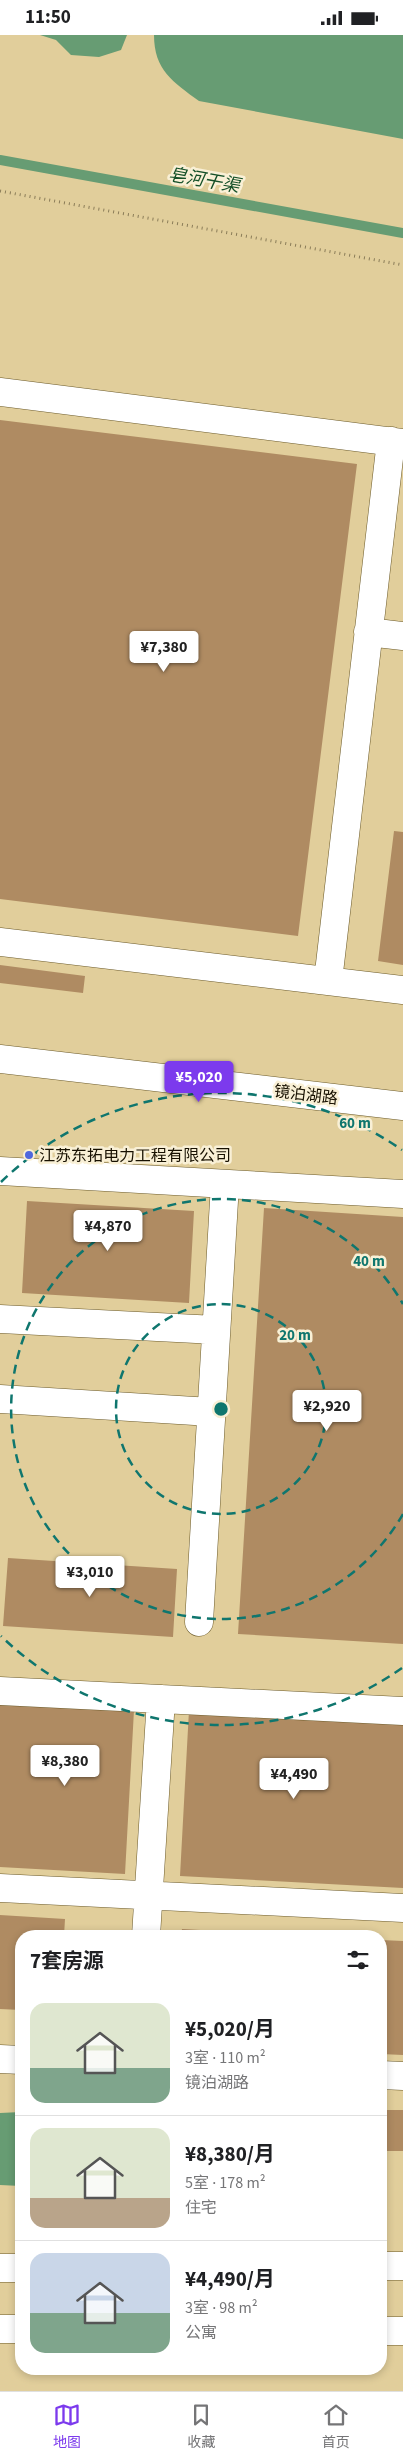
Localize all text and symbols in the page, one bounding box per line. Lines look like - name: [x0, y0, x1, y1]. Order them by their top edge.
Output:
- text: 11:50: [25, 4, 71, 31]
- water label: 皂河干渠: [166, 162, 244, 200]
- pin: ¥7,380: [123, 631, 205, 673]
- text: ¥7,380: [140, 636, 188, 658]
- pin: ¥5,020: [158, 1061, 240, 1103]
- text: ¥5,020: [175, 1066, 223, 1088]
- street label: 镜泊湖路: [273, 1080, 339, 1110]
- text: 60 m: [339, 1113, 371, 1134]
- place label: 江苏东拓电力工程有限公司: [39, 1145, 231, 1167]
- marker: 江苏东拓电力工程有限公司: [23, 1149, 35, 1161]
- pin: ¥4,870: [67, 1209, 149, 1252]
- text: ¥4,870: [84, 1215, 132, 1237]
- text: 40 m: [353, 1251, 385, 1272]
- text: 20 m: [279, 1325, 311, 1346]
- pin: ¥2,920: [286, 1389, 368, 1432]
- text: ¥2,920: [303, 1395, 351, 1417]
- centre of rings: [212, 1400, 230, 1418]
- pin: ¥3,010: [49, 1555, 131, 1598]
- text: ¥3,010: [66, 1561, 114, 1583]
- pin: ¥8,380: [24, 1745, 106, 1787]
- text: ¥8,380: [41, 1750, 89, 1772]
- pin: ¥4,490: [253, 1757, 335, 1800]
- text: ¥4,490: [270, 1763, 318, 1785]
- text: 7套房源: [30, 1946, 104, 1976]
- icon: filters: [344, 1946, 372, 1974]
- text: ¥5,020/月: [185, 2014, 275, 2044]
- icon: home: [70, 2023, 130, 2083]
- text: 3室 · 110 m²: [185, 2047, 266, 2069]
- text: 镜泊湖路: [185, 2072, 249, 2094]
- text: ¥8,380/月: [185, 2139, 275, 2169]
- icon: home: [70, 2148, 130, 2208]
- text: 5室 · 178 m²: [185, 2172, 266, 2194]
- text: 住宅: [185, 2197, 217, 2219]
- text: ¥4,490/月: [185, 2264, 275, 2294]
- icon: home: [70, 2273, 130, 2333]
- text: 3室 · 98 m²: [185, 2297, 258, 2319]
- text: 公寓: [185, 2322, 217, 2344]
- tab: 地图: [53, 2401, 81, 2453]
- tab: 收藏: [187, 2401, 215, 2453]
- tab: 首页: [322, 2401, 350, 2453]

